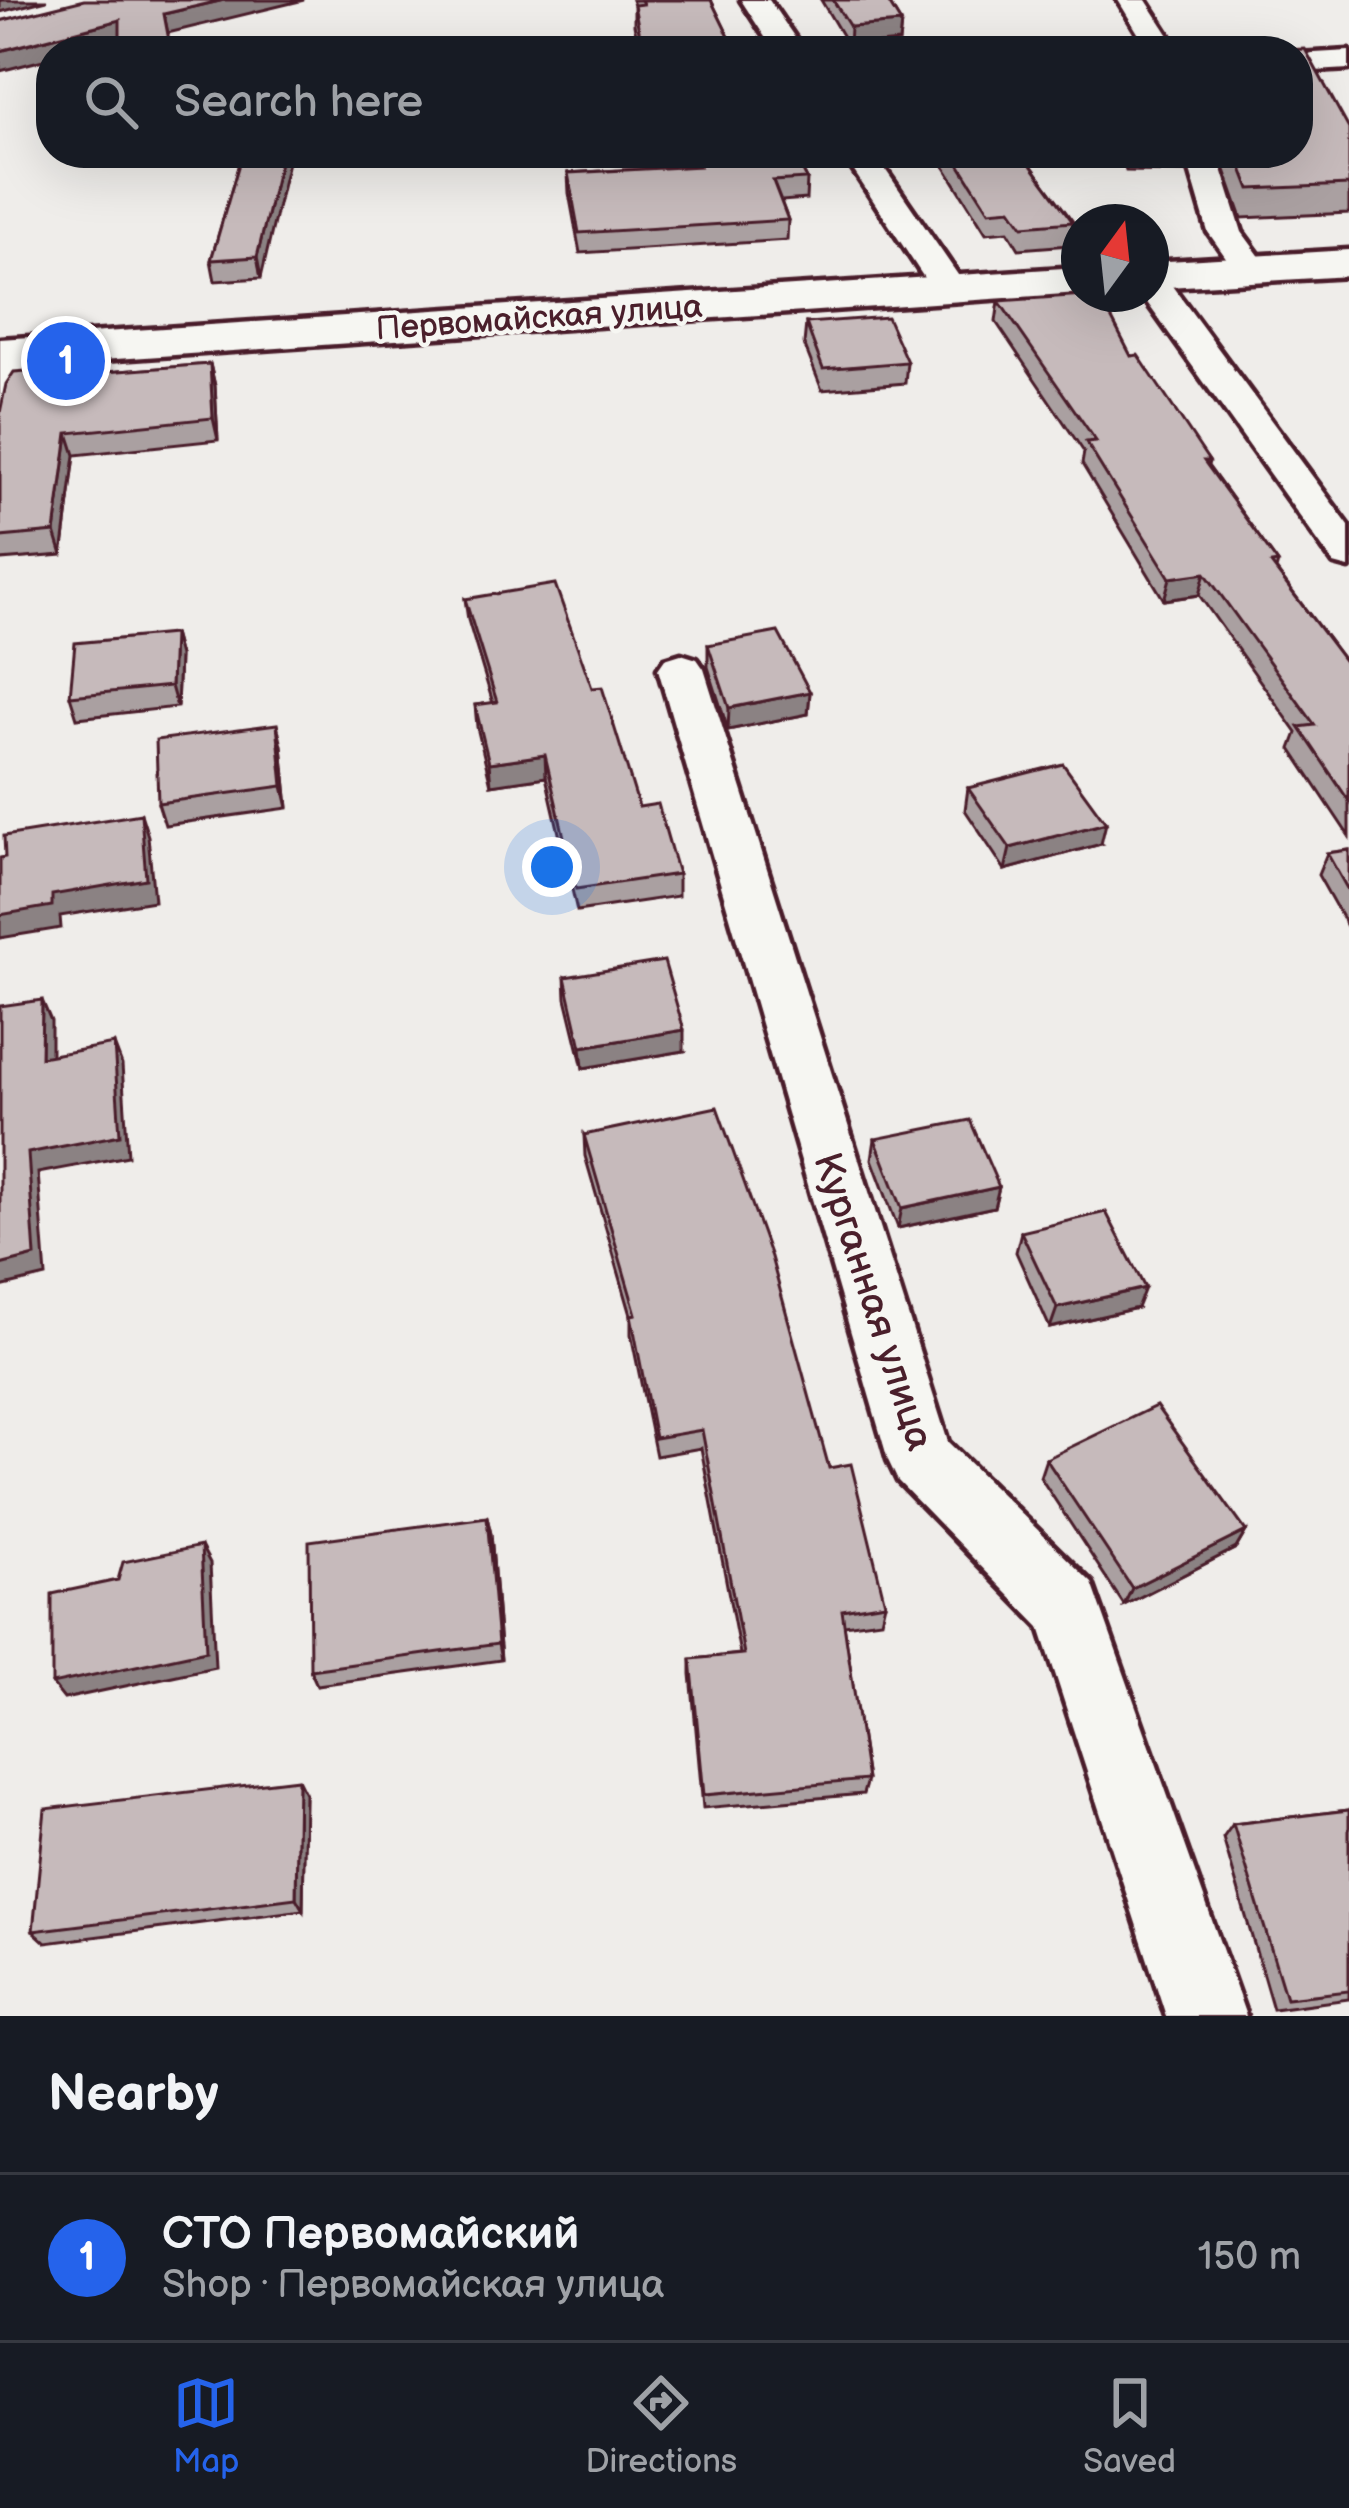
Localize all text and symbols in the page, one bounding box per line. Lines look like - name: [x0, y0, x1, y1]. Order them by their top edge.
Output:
- search box: [36, 36, 1313, 168]
- icon: search: [78, 69, 144, 135]
- text: Search here: [174, 75, 423, 130]
- north arrow: [1061, 204, 1169, 312]
- street label: Первомайская улица: [374, 287, 704, 349]
- pin: 1: [27, 316, 105, 406]
- your location: [522, 837, 582, 897]
- street label: Курганная улица: [802, 1147, 943, 1456]
- text: Nearby: [48, 2064, 219, 2125]
- text: СТО Первомайский: [162, 2207, 579, 2262]
- text: 1: [79, 2234, 95, 2281]
- text: 150 m: [1198, 2234, 1301, 2281]
- text: Shop · Первомайская улица: [162, 2262, 664, 2309]
- tab: Map: [173, 2370, 239, 2482]
- tab: Directions: [586, 2370, 737, 2482]
- tab: Saved: [1083, 2370, 1176, 2482]

